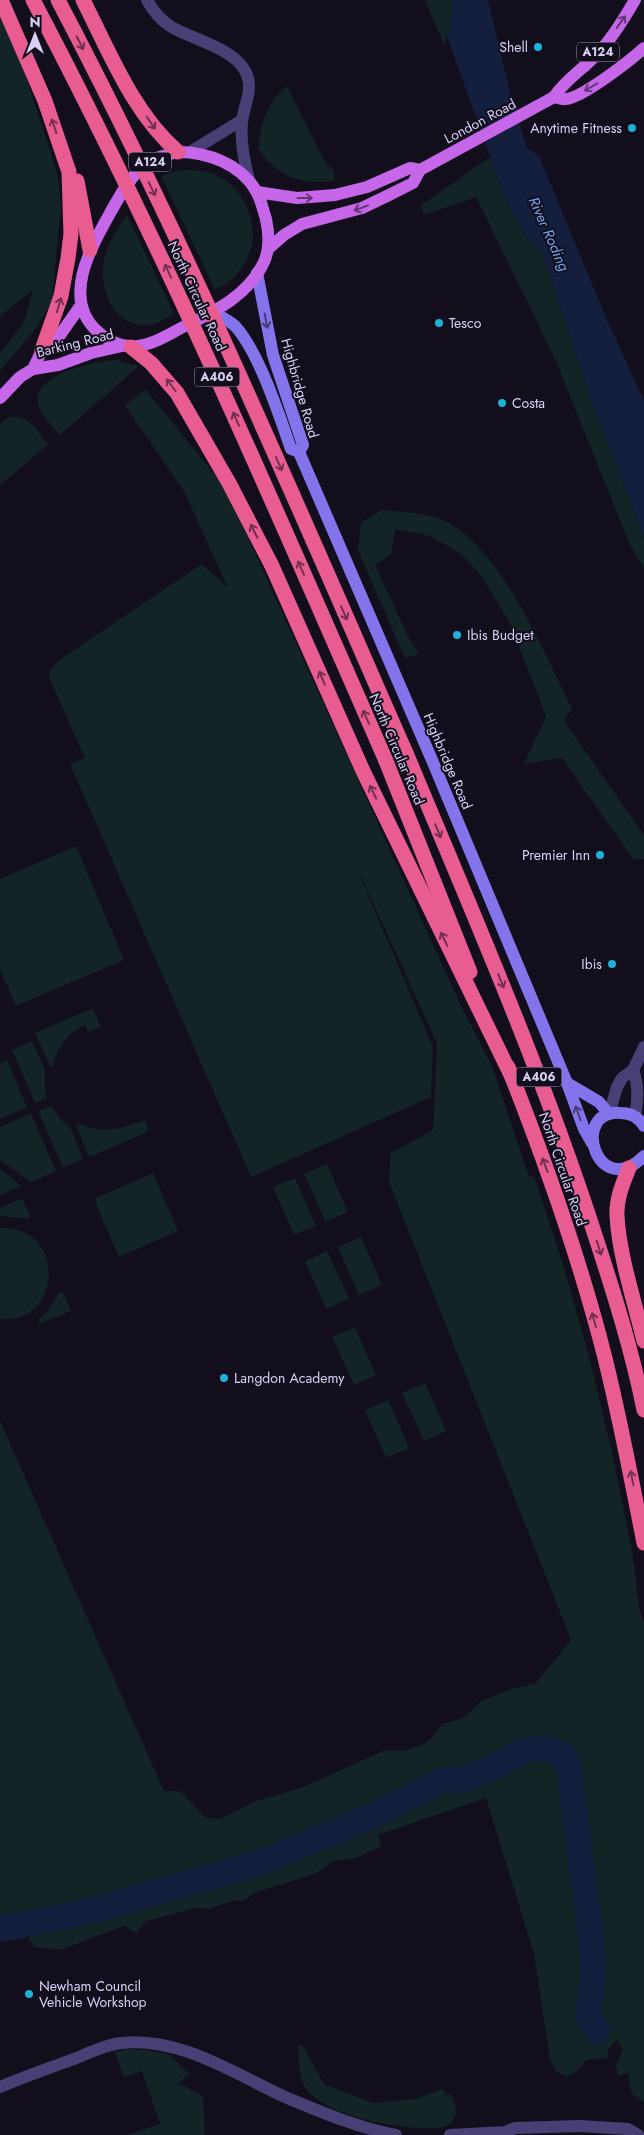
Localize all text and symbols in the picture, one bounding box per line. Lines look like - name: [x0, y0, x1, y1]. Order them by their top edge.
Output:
- north arrow: [10, 10, 60, 60]
- text: N: [29, 12, 41, 32]
- one-way arrow: [616, 16, 626, 30]
- one-way arrow: [75, 36, 85, 51]
- place label: Shell: [499, 37, 528, 57]
- marker: Shell: [532, 41, 544, 53]
- road number: A124: [577, 42, 619, 62]
- one-way arrow: [585, 82, 599, 92]
- street label: London Road: [441, 94, 519, 148]
- one-way arrow: [146, 116, 156, 130]
- place label: Anytime Fitness: [530, 118, 622, 138]
- one-way arrow: [49, 119, 58, 134]
- marker: Anytime Fitness: [626, 122, 638, 134]
- road number: A124: [129, 152, 171, 172]
- one-way arrow: [148, 181, 157, 196]
- one-way arrow: [296, 193, 313, 203]
- water label: River Roding: [523, 193, 575, 275]
- one-way arrow: [354, 204, 370, 213]
- street label: North Circular Road: [163, 238, 231, 354]
- one-way arrow: [163, 264, 172, 279]
- one-way arrow: [54, 297, 64, 313]
- one-way arrow: [262, 313, 272, 329]
- place label: Tesco: [449, 313, 482, 333]
- marker: Tesco: [433, 317, 445, 329]
- street label: Barking Road: [34, 324, 116, 362]
- street label: Highbridge Road: [276, 336, 324, 440]
- road number: A406: [194, 368, 240, 387]
- one-way arrow: [165, 379, 176, 392]
- place label: Costa: [512, 393, 545, 413]
- marker: Costa: [496, 397, 508, 409]
- one-way arrow: [230, 412, 240, 427]
- one-way arrow: [275, 456, 285, 471]
- one-way arrow: [249, 524, 258, 539]
- one-way arrow: [296, 561, 306, 576]
- one-way arrow: [340, 605, 350, 620]
- place label: Ibis Budget: [467, 625, 534, 645]
- marker: Ibis Budget: [451, 629, 463, 641]
- one-way arrow: [317, 671, 327, 686]
- street label: North Circular Road: [365, 690, 429, 808]
- one-way arrow: [361, 710, 371, 725]
- street label: Highbridge Road: [419, 710, 477, 812]
- one-way arrow: [368, 785, 378, 800]
- one-way arrow: [434, 823, 443, 838]
- place label: Premier Inn: [522, 845, 590, 865]
- marker: Premier Inn: [594, 849, 606, 861]
- one-way arrow: [439, 931, 449, 946]
- place label: Ibis: [581, 954, 602, 974]
- marker: Ibis: [606, 958, 618, 970]
- one-way arrow: [496, 973, 506, 988]
- road number: A406: [516, 1068, 562, 1086]
- one-way arrow: [573, 1106, 582, 1122]
- street label: North Circular Road: [534, 1109, 592, 1229]
- one-way arrow: [540, 1158, 549, 1174]
- one-way arrow: [595, 1240, 604, 1255]
- one-way arrow: [589, 1313, 598, 1329]
- place label: Langdon Academy: [234, 1368, 345, 1388]
- marker: Langdon Academy: [218, 1372, 230, 1384]
- one-way arrow: [626, 1471, 636, 1487]
- place label: Newham Council Vehicle Workshop: [39, 1976, 147, 2012]
- marker: Newham Council Vehicle Workshop: [23, 1988, 35, 2000]

